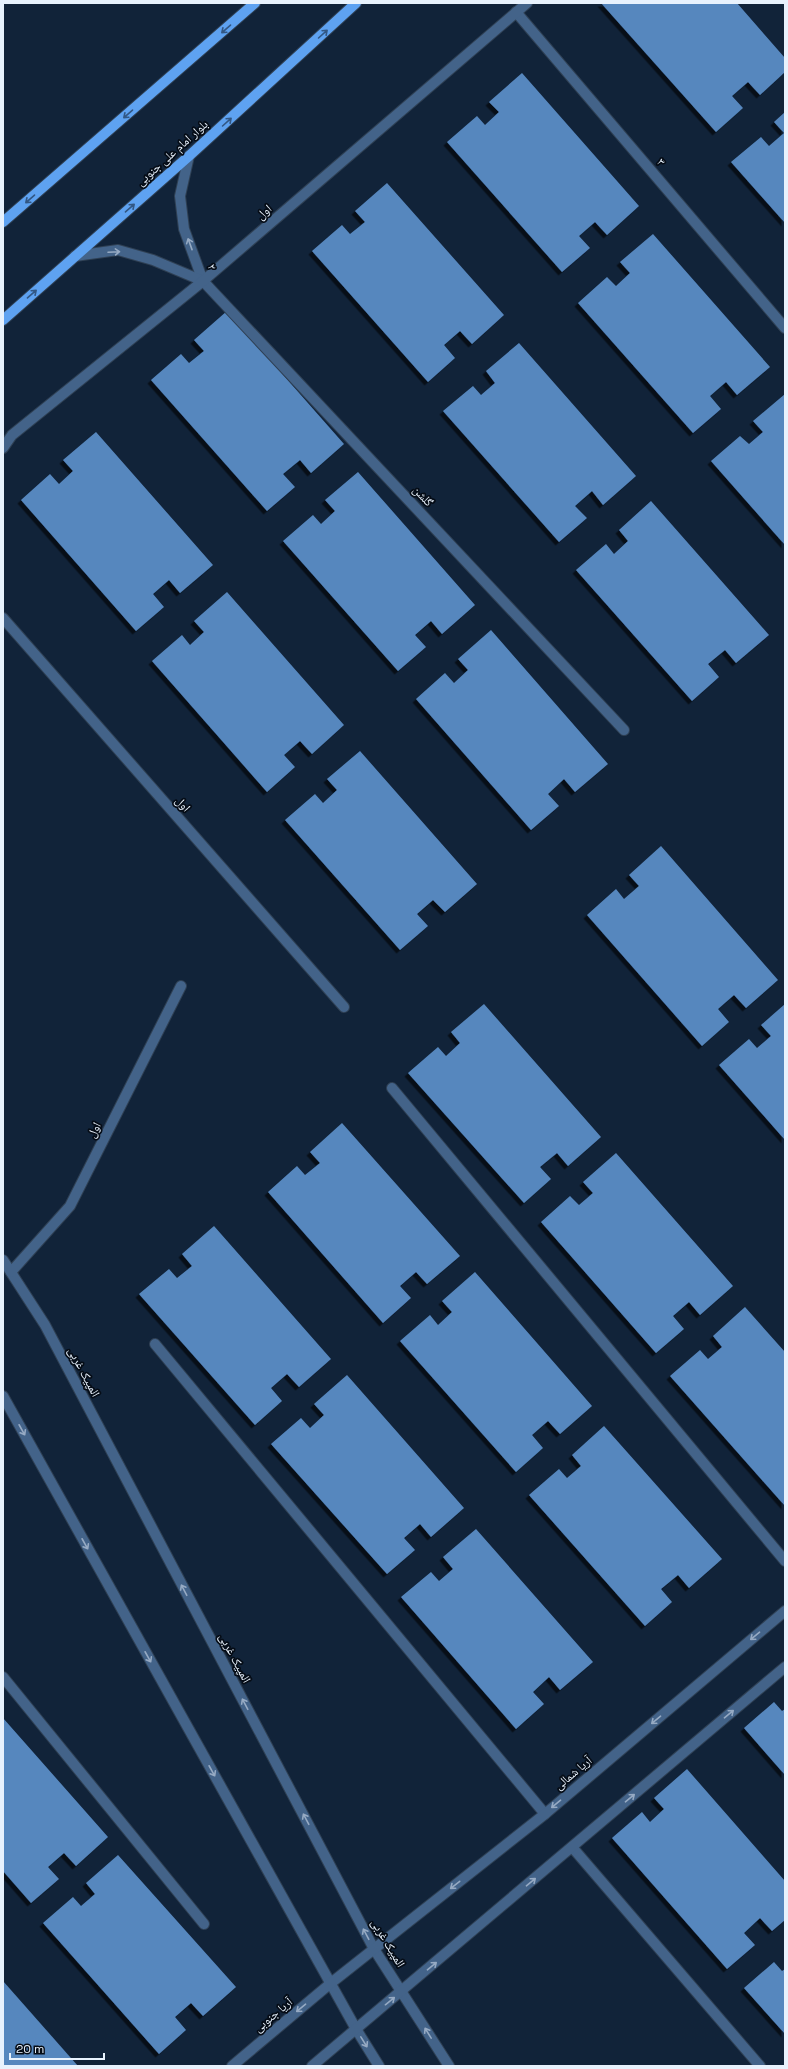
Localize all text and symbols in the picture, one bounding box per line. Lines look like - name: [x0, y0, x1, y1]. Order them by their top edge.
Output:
- one-way arrow: [221, 24, 231, 33]
- one-way arrow: [317, 30, 327, 39]
- one-way arrow: [123, 109, 133, 118]
- street label: بلوار امام علی جنوبی: [133, 116, 211, 190]
- one-way arrow: [221, 117, 232, 126]
- street label: ۳: [653, 155, 669, 169]
- one-way arrow: [25, 194, 35, 203]
- street label: اول: [253, 201, 275, 223]
- one-way arrow: [124, 204, 135, 213]
- one-way arrow: [185, 239, 193, 251]
- one-way arrow: [107, 248, 120, 255]
- street label: ۲: [204, 262, 220, 272]
- one-way arrow: [27, 290, 37, 299]
- street label: گلشن: [409, 482, 437, 510]
- street label: اول: [172, 793, 194, 815]
- street label: اول: [83, 1119, 105, 1141]
- street label: المپیک غربی: [64, 1344, 104, 1400]
- one-way arrow: [18, 1424, 26, 1436]
- one-way arrow: [81, 1538, 89, 1550]
- one-way arrow: [180, 1584, 187, 1596]
- street label: المپیک غربی: [215, 1630, 255, 1686]
- one-way arrow: [750, 1632, 761, 1641]
- one-way arrow: [145, 1651, 153, 1663]
- one-way arrow: [241, 1699, 248, 1711]
- one-way arrow: [724, 1710, 735, 1719]
- one-way arrow: [651, 1716, 661, 1725]
- street label: آریا شمالی: [551, 1752, 596, 1793]
- one-way arrow: [209, 1765, 216, 1777]
- one-way arrow: [625, 1793, 635, 1802]
- one-way arrow: [551, 1799, 562, 1808]
- one-way arrow: [301, 1814, 309, 1826]
- one-way arrow: [525, 1877, 536, 1886]
- one-way arrow: [449, 1881, 460, 1889]
- street label: المپیک غربی: [367, 1916, 409, 1970]
- one-way arrow: [362, 1929, 370, 1941]
- one-way arrow: [426, 1961, 437, 1970]
- street label: آریا جنوبی: [250, 1993, 296, 2036]
- one-way arrow: [384, 1997, 395, 2005]
- one-way arrow: [296, 2004, 306, 2013]
- one-way arrow: [424, 2027, 432, 2039]
- scale bar: [10, 2035, 104, 2061]
- one-way arrow: [360, 2036, 368, 2047]
- text: 20 m: [16, 2041, 44, 2057]

